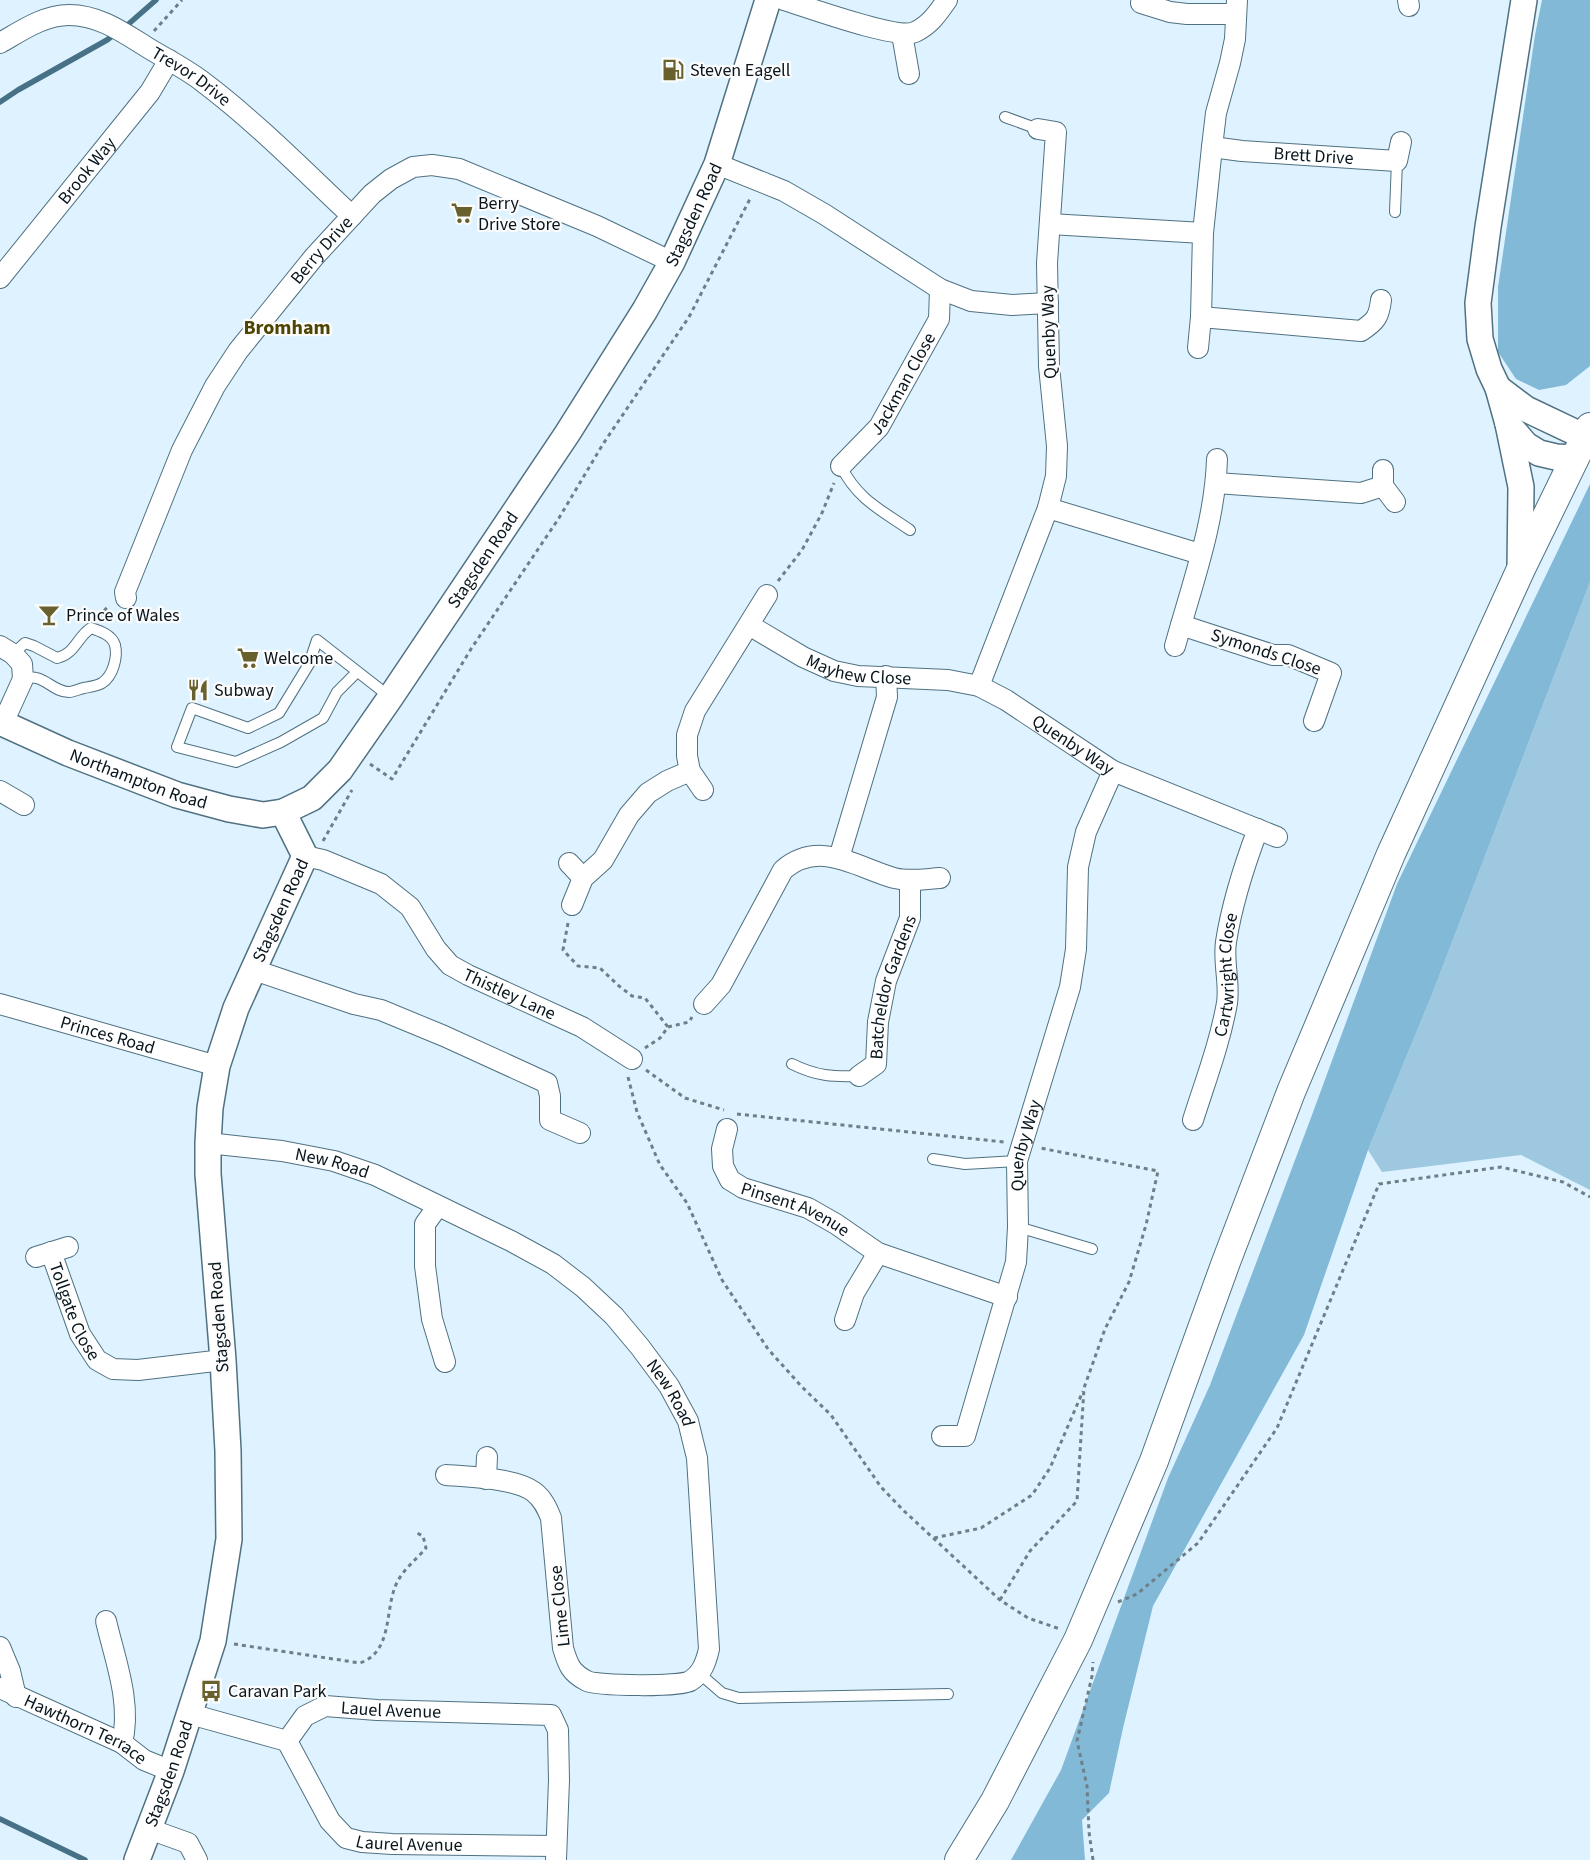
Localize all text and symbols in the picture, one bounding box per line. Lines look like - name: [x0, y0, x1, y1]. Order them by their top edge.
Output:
- street label: Trevor Drive: [147, 40, 236, 112]
- fuel station icon: Steven Eagell: [660, 57, 686, 83]
- place label: Steven Eagell: [690, 58, 790, 83]
- street label: Brook Way: [52, 131, 122, 210]
- street label: Brett Drive: [1273, 141, 1354, 171]
- street label: Stagsden Road: [659, 159, 728, 271]
- place label: Berry Drive Store: [478, 191, 560, 237]
- supermarket icon: Berry Drive Store: [449, 200, 475, 226]
- street label: Berry Drive: [284, 210, 358, 289]
- street label: Quenby Way: [1035, 284, 1063, 379]
- district label: Bromham: [243, 314, 331, 342]
- street label: Jackman Close: [865, 328, 942, 441]
- street label: Stagsden Road: [441, 506, 524, 613]
- bar icon: Prince of Wales: [36, 602, 62, 628]
- place label: Prince of Wales: [66, 603, 180, 628]
- street label: Symonds Close: [1208, 622, 1324, 682]
- supermarket icon: Welcome: [235, 645, 261, 671]
- place label: Welcome: [264, 646, 333, 671]
- street label: Mayhew Close: [802, 648, 912, 691]
- restaurant icon: Subway: [185, 677, 211, 703]
- place label: Subway: [214, 678, 274, 703]
- street label: Quenby Way: [1027, 708, 1120, 781]
- street label: Northampton Road: [66, 742, 210, 815]
- street label: Stagsden Road: [246, 854, 315, 966]
- street label: Cartwright Close: [1207, 910, 1244, 1040]
- street label: Batcheldor Gardens: [864, 911, 923, 1060]
- street label: Thistley Lane: [459, 962, 560, 1026]
- street label: Princes Road: [57, 1009, 158, 1060]
- street label: Quenby Way: [1004, 1096, 1048, 1191]
- street label: New Road: [293, 1141, 373, 1185]
- street label: Pinsent Avenue: [738, 1176, 855, 1242]
- street label: Tollgate Close: [43, 1259, 107, 1365]
- street label: Stagsden Road: [203, 1260, 235, 1374]
- street label: New Road: [640, 1354, 701, 1429]
- street label: Lime Close: [543, 1564, 577, 1648]
- bus stop icon: Caravan Park: [198, 1678, 224, 1704]
- place label: Caravan Park: [228, 1679, 327, 1704]
- street label: Hawthorn Terrace: [20, 1688, 152, 1770]
- street label: Lauel Avenue: [340, 1695, 442, 1724]
- street label: Stagsden Road: [138, 1717, 199, 1831]
- street label: Laurel Avenue: [353, 1828, 463, 1857]

